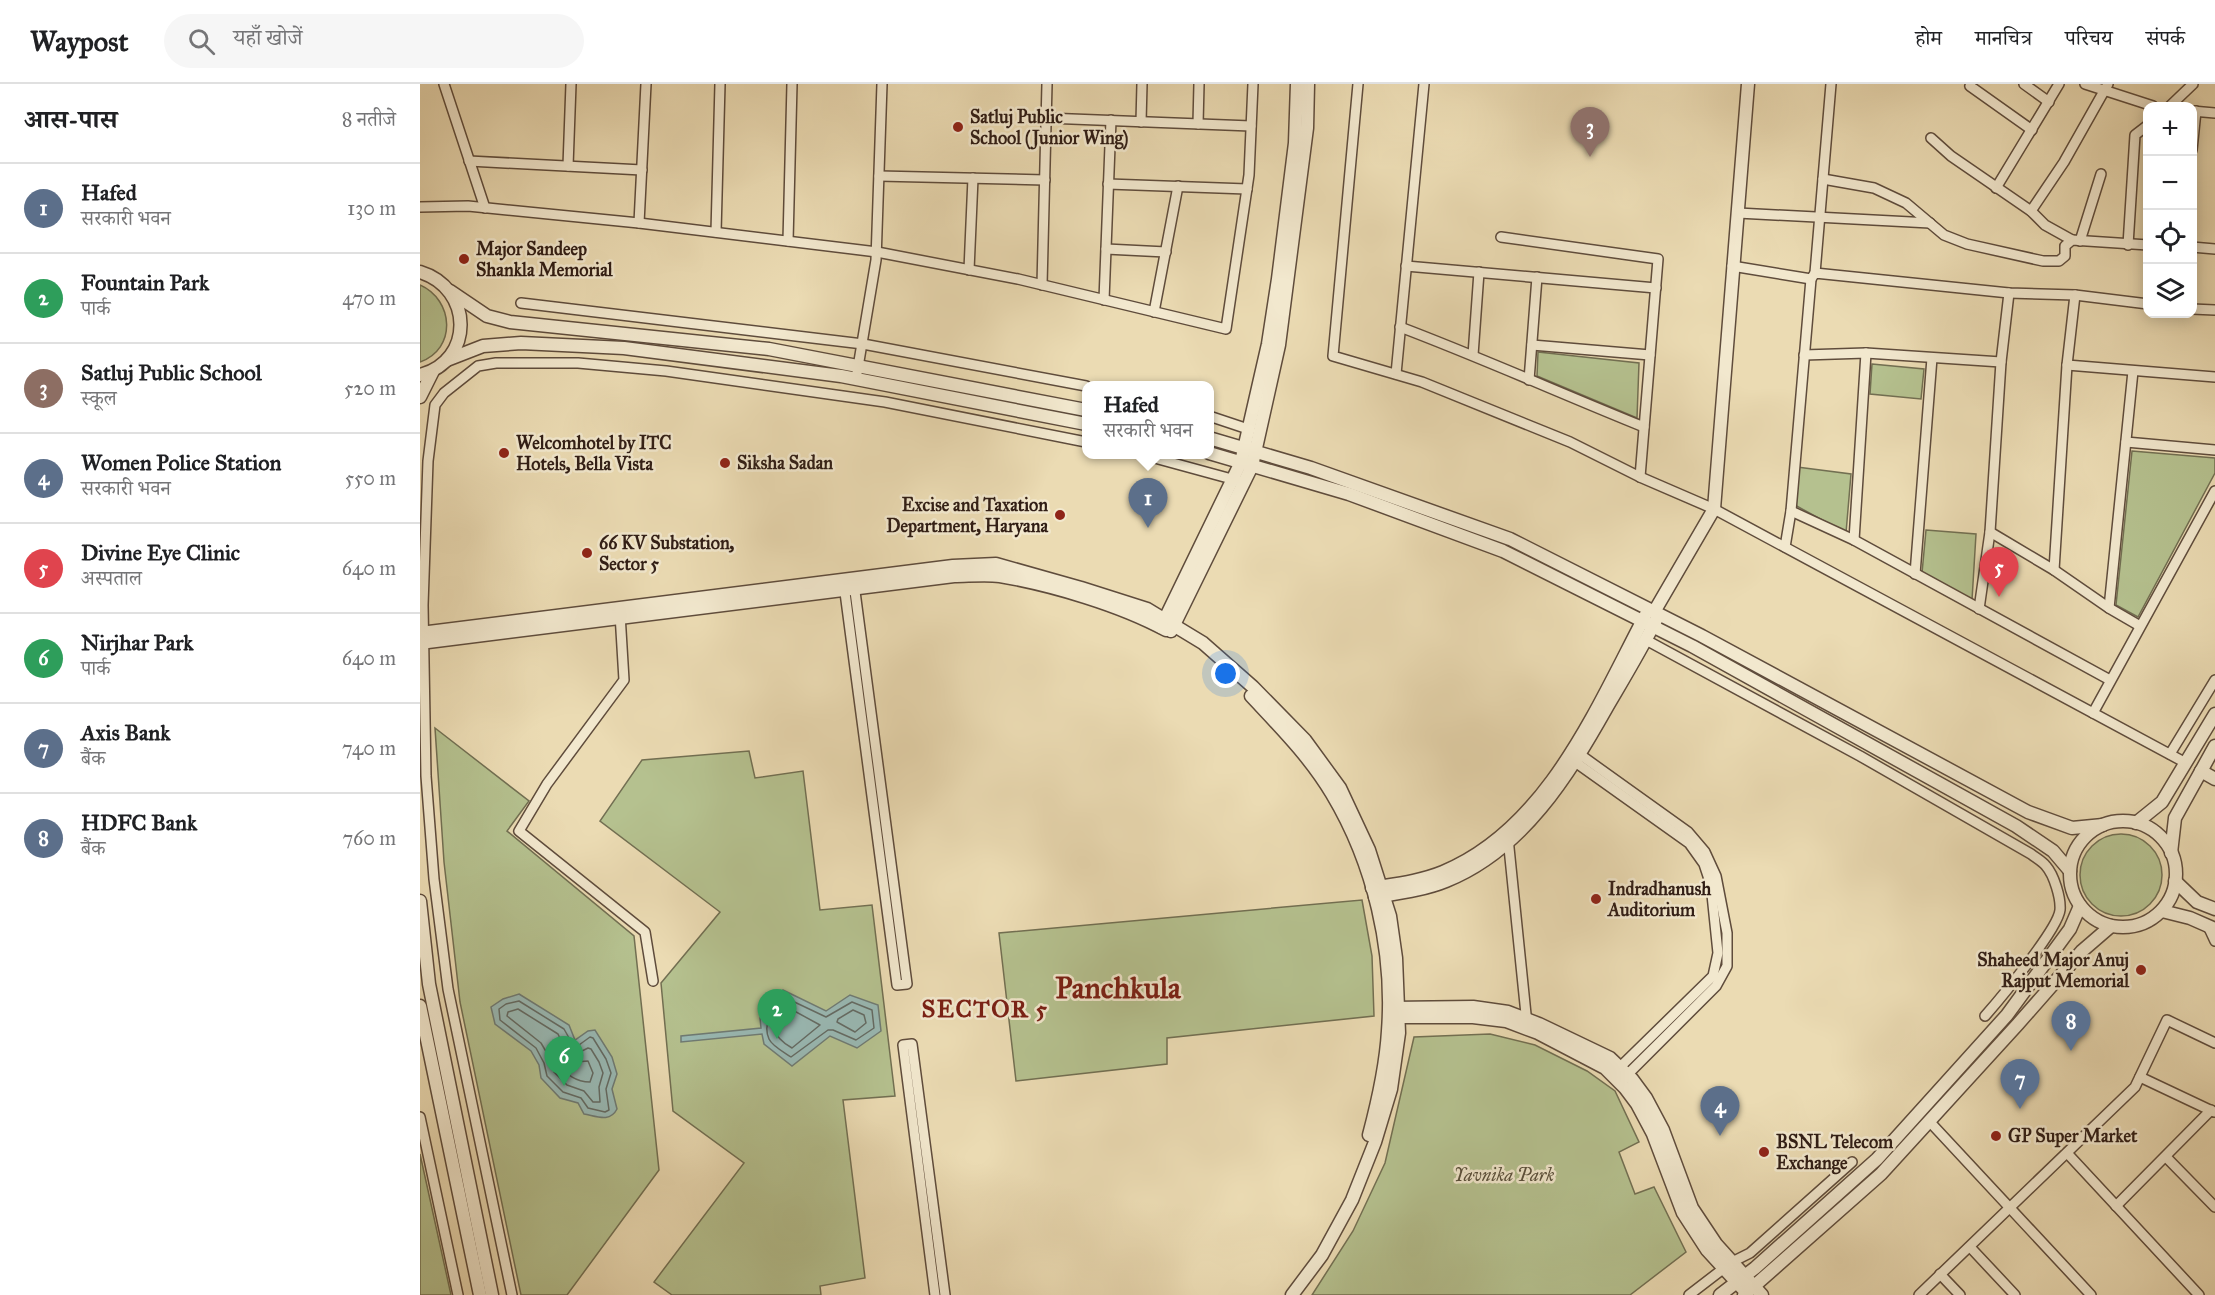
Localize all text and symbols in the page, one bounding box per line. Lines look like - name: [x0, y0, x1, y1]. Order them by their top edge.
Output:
- search box: [164, 14, 584, 68]
- text: Waypost: [30, 24, 128, 59]
- text: यहाँ खोजें: [233, 24, 302, 51]
- icon: search: [185, 25, 218, 58]
- text: होम: [1915, 25, 1942, 51]
- text: मानचित्र: [1975, 25, 2032, 51]
- text: परिचय: [2065, 25, 2113, 51]
- text: संपर्क: [2146, 25, 2185, 51]
- map controls: [2143, 102, 2197, 318]
- button: +: [2143, 102, 2197, 156]
- text: आस-पास: [24, 103, 117, 135]
- place label: Satluj Public School (Junior Wing): [970, 106, 1128, 150]
- text: 8 नतीजे: [342, 107, 396, 131]
- pin: 3: [1570, 107, 1610, 157]
- marker: Satluj Public School (Junior Wing): [951, 120, 965, 134]
- button: −: [2143, 156, 2197, 210]
- text: Hafed: [81, 179, 137, 206]
- text: 1: [40, 196, 47, 220]
- text: 130 m: [347, 196, 396, 220]
- text: सरकारी भवन: [81, 206, 171, 230]
- button: locate: [2143, 210, 2197, 264]
- place label: Major Sandeep Shankla Memorial: [476, 238, 614, 281]
- marker: Major Sandeep Shankla Memorial: [457, 252, 471, 266]
- button: layers: [2143, 264, 2197, 318]
- text: Fountain Park: [81, 269, 209, 296]
- text: 2: [39, 286, 48, 310]
- text: 470 m: [342, 286, 396, 310]
- text: पार्क: [81, 296, 110, 320]
- text: Satluj Public School: [81, 359, 262, 386]
- text: 3: [40, 376, 48, 400]
- text: 520 m: [344, 376, 396, 400]
- popup: [1082, 381, 1214, 459]
- text: स्कूल: [81, 386, 117, 410]
- text: Hafed: [1103, 391, 1159, 418]
- text: सरकारी भवन: [1103, 418, 1193, 442]
- place label: Welcomhotel by ITC Hotels, Bella Vista: [516, 432, 671, 475]
- marker: Welcomhotel by ITC Hotels, Bella Vista: [497, 446, 511, 460]
- text: Women Police Station: [81, 449, 281, 476]
- place label: Siksha Sadan: [737, 452, 833, 474]
- marker: Siksha Sadan: [718, 456, 732, 470]
- text: 4: [38, 466, 49, 490]
- text: 550 m: [345, 466, 396, 490]
- text: सरकारी भवन: [81, 476, 171, 500]
- pin: 1: [1128, 478, 1168, 528]
- place label: Excise and Taxation Department, Haryana: [886, 494, 1048, 538]
- marker: Excise and Taxation Department, Haryana: [1053, 508, 1067, 522]
- place label: 66 KV Substation, Sector 5: [599, 532, 735, 575]
- text: Divine Eye Clinic: [81, 539, 240, 566]
- marker: 66 KV Substation, Sector 5: [580, 546, 594, 560]
- pin: 5: [1980, 548, 2018, 597]
- text: 5: [39, 556, 48, 580]
- text: 640 m: [342, 556, 396, 580]
- text: अस्पताल: [81, 566, 142, 590]
- text: Nirjhar Park: [81, 629, 194, 656]
- text: 6: [38, 646, 49, 670]
- text: 640 m: [342, 646, 396, 670]
- text: पार्क: [81, 656, 110, 680]
- your location: [1211, 659, 1240, 688]
- text: Axis Bank: [81, 719, 170, 746]
- text: 7: [38, 736, 49, 760]
- text: 740 m: [342, 736, 396, 760]
- text: बैंक: [81, 746, 105, 770]
- text: HDFC Bank: [81, 809, 197, 836]
- text: 8: [38, 826, 49, 850]
- text: 760 m: [342, 826, 396, 850]
- text: बैंक: [81, 836, 105, 860]
- place label: Indradhanush Auditorium: [1607, 878, 1712, 921]
- marker: Indradhanush Auditorium: [1589, 892, 1603, 906]
- place label: Shaheed Major Anuj Rajput Memorial: [1977, 949, 2130, 993]
- marker: Shaheed Major Anuj Rajput Memorial: [2134, 963, 2148, 977]
- district label: Panchkula: [1055, 970, 1182, 1006]
- pin: 2: [758, 990, 796, 1039]
- district label: SECTOR 5: [921, 994, 1049, 1024]
- pin: 8: [2052, 1002, 2090, 1051]
- pin: 6: [544, 1036, 584, 1086]
- pin: 7: [2000, 1060, 2040, 1109]
- pin: 4: [1700, 1086, 1740, 1136]
- place label: GP Super Market: [2008, 1125, 2138, 1148]
- marker: GP Super Market: [1989, 1129, 2003, 1143]
- place label: BSNL Telecom Exchange: [1776, 1131, 1894, 1175]
- marker: BSNL Telecom Exchange: [1757, 1145, 1771, 1159]
- park label: Yavnika Park: [1454, 1164, 1554, 1186]

